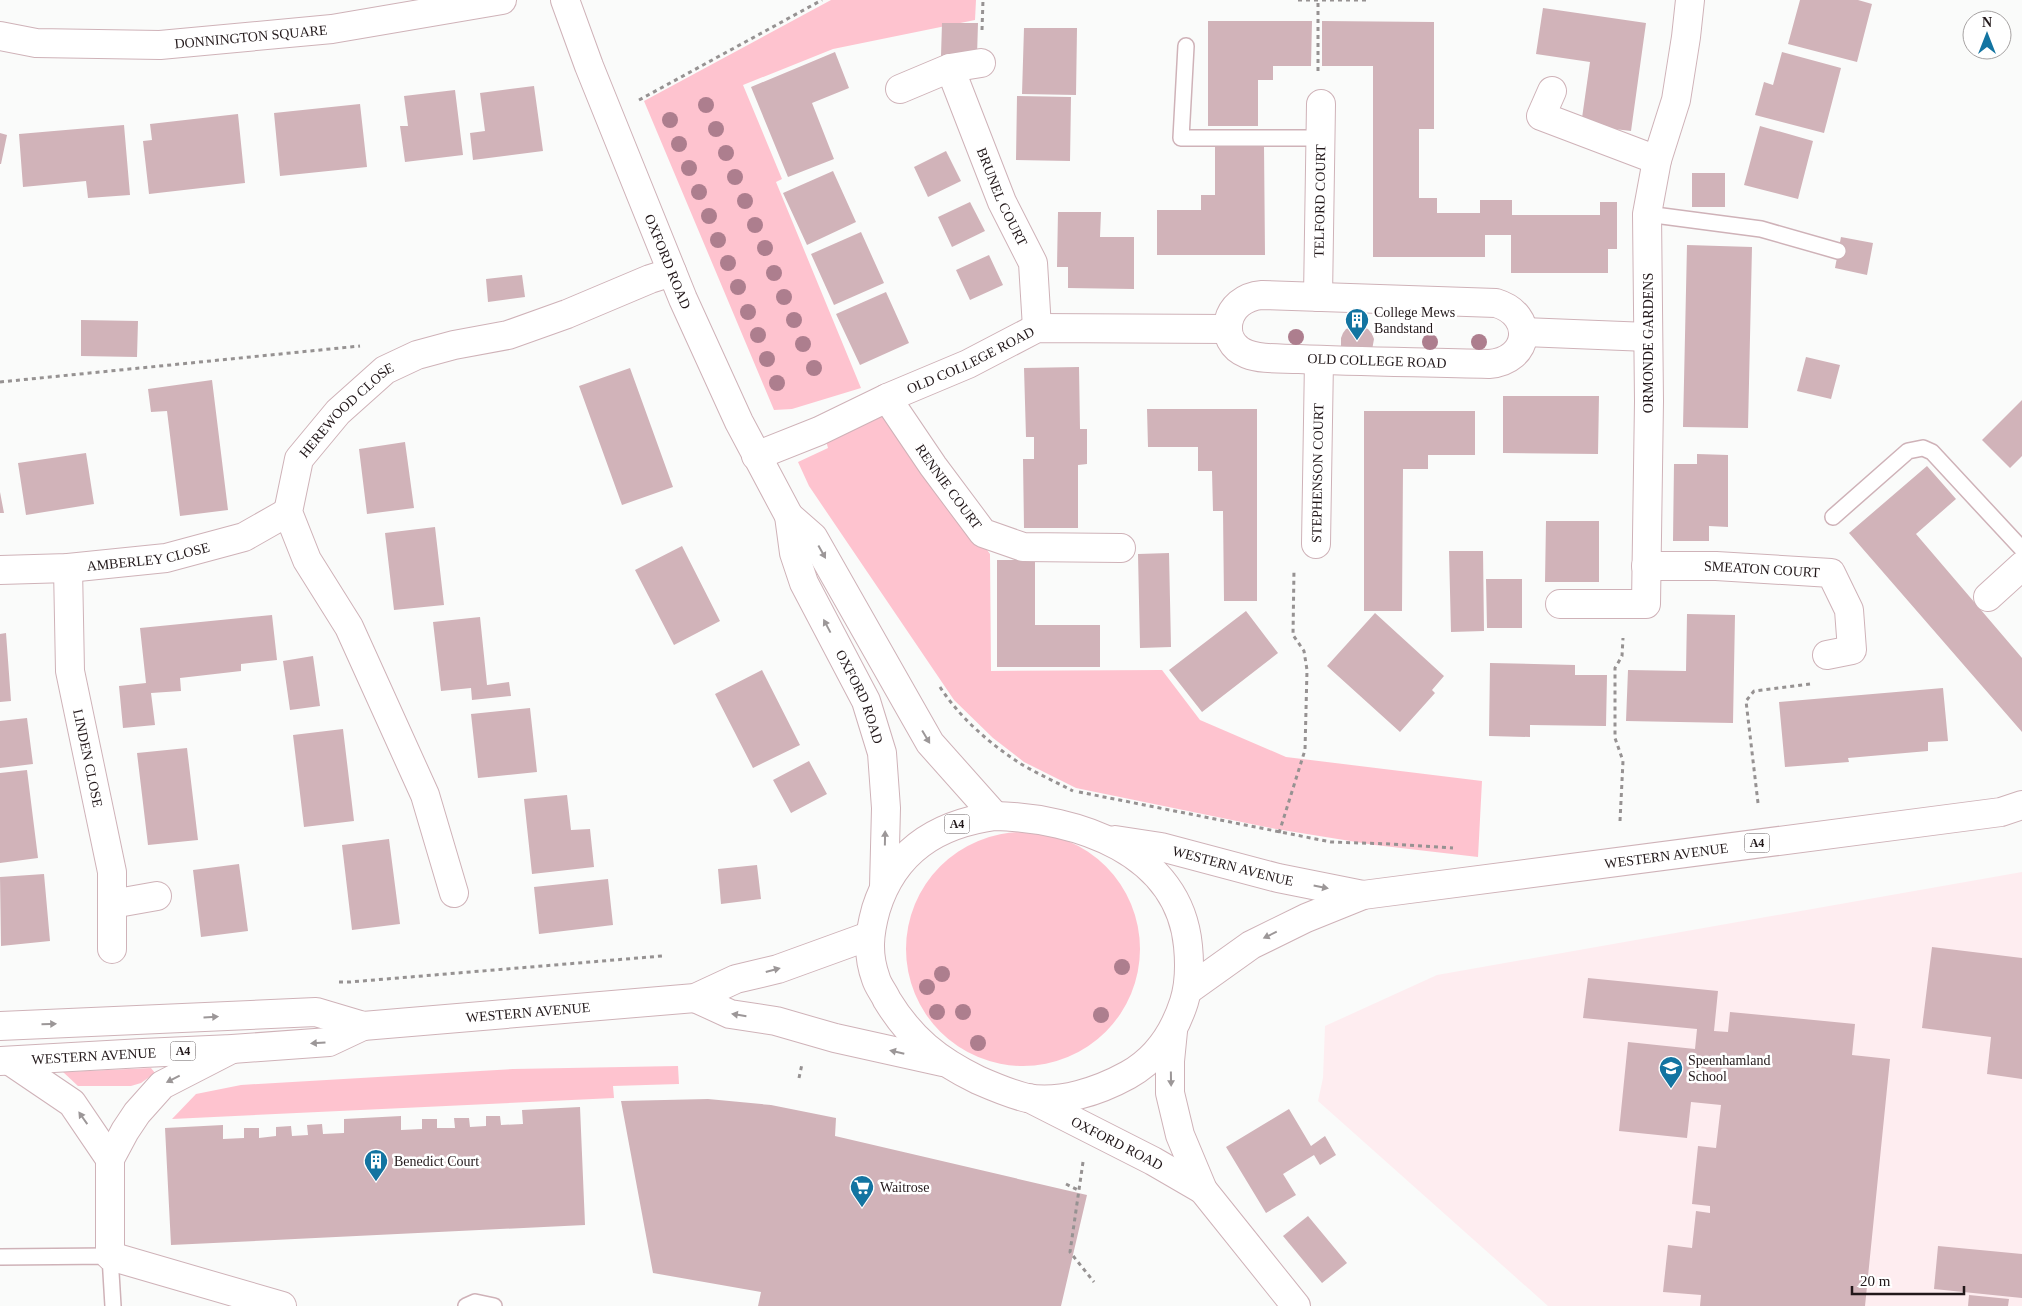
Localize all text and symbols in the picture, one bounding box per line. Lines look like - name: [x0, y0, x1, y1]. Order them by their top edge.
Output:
- north arrow: [1962, 10, 2012, 60]
- text: N: [1982, 15, 1992, 30]
- street label: DONNINGTON SQUARE: [174, 22, 328, 51]
- street label: TELFORD COURT: [1311, 144, 1328, 258]
- street label: BRUNEL COURT: [974, 146, 1031, 249]
- street label: OXFORD ROAD: [642, 212, 694, 311]
- street label: ORMONDE GARDENS: [1641, 273, 1656, 413]
- place label: College Mews Bandstand: [1374, 305, 1455, 336]
- building icon: College Mews Bandstand: [1344, 307, 1370, 341]
- street label: OLD COLLEGE ROAD: [904, 323, 1037, 396]
- street label: OLD COLLEGE ROAD: [1307, 351, 1447, 371]
- street label: HEREWOOD CLOSE: [296, 360, 396, 460]
- street label: STEPHENSON COURT: [1309, 403, 1326, 543]
- street label: RENNIE COURT: [913, 441, 985, 532]
- street label: AMBERLEY CLOSE: [86, 539, 211, 574]
- one-way arrow: [817, 545, 826, 559]
- street label: SMEATON COURT: [1704, 558, 1821, 580]
- one-way arrow: [823, 620, 832, 633]
- street label: OXFORD ROAD: [833, 647, 886, 745]
- street label: LINDEN CLOSE: [71, 708, 106, 809]
- one-way arrow: [922, 730, 931, 743]
- road number: A4: [944, 814, 970, 834]
- one-way arrow: [881, 830, 889, 846]
- road number: A4: [1744, 834, 1770, 852]
- street label: WESTERN AVENUE: [1603, 840, 1729, 871]
- street label: WESTERN AVENUE: [1171, 843, 1295, 888]
- one-way arrow: [1314, 883, 1330, 891]
- one-way arrow: [1263, 932, 1277, 940]
- one-way arrow: [766, 965, 781, 973]
- street label: WESTERN AVENUE: [465, 999, 591, 1025]
- one-way arrow: [730, 1011, 746, 1019]
- one-way arrow: [203, 1013, 219, 1021]
- one-way arrow: [41, 1020, 57, 1028]
- one-way arrow: [310, 1039, 326, 1047]
- road number: A4: [170, 1042, 196, 1060]
- street label: WESTERN AVENUE: [31, 1045, 156, 1067]
- one-way arrow: [889, 1048, 904, 1056]
- place label: Speenhamland School: [1688, 1053, 1770, 1084]
- school or university icon: Speenhamland School: [1658, 1055, 1684, 1089]
- one-way arrow: [1167, 1071, 1175, 1087]
- one-way arrow: [166, 1075, 180, 1083]
- one-way arrow: [78, 1111, 88, 1125]
- street label: OXFORD ROAD: [1069, 1113, 1166, 1173]
- building icon: Benedict Court: [363, 1148, 389, 1182]
- place label: Benedict Court: [394, 1154, 479, 1169]
- supermarket icon: Waitrose: [849, 1174, 875, 1208]
- place label: Waitrose: [880, 1180, 929, 1195]
- scale bar: [1852, 1264, 1964, 1296]
- text: 20 m: [1860, 1273, 1891, 1289]

